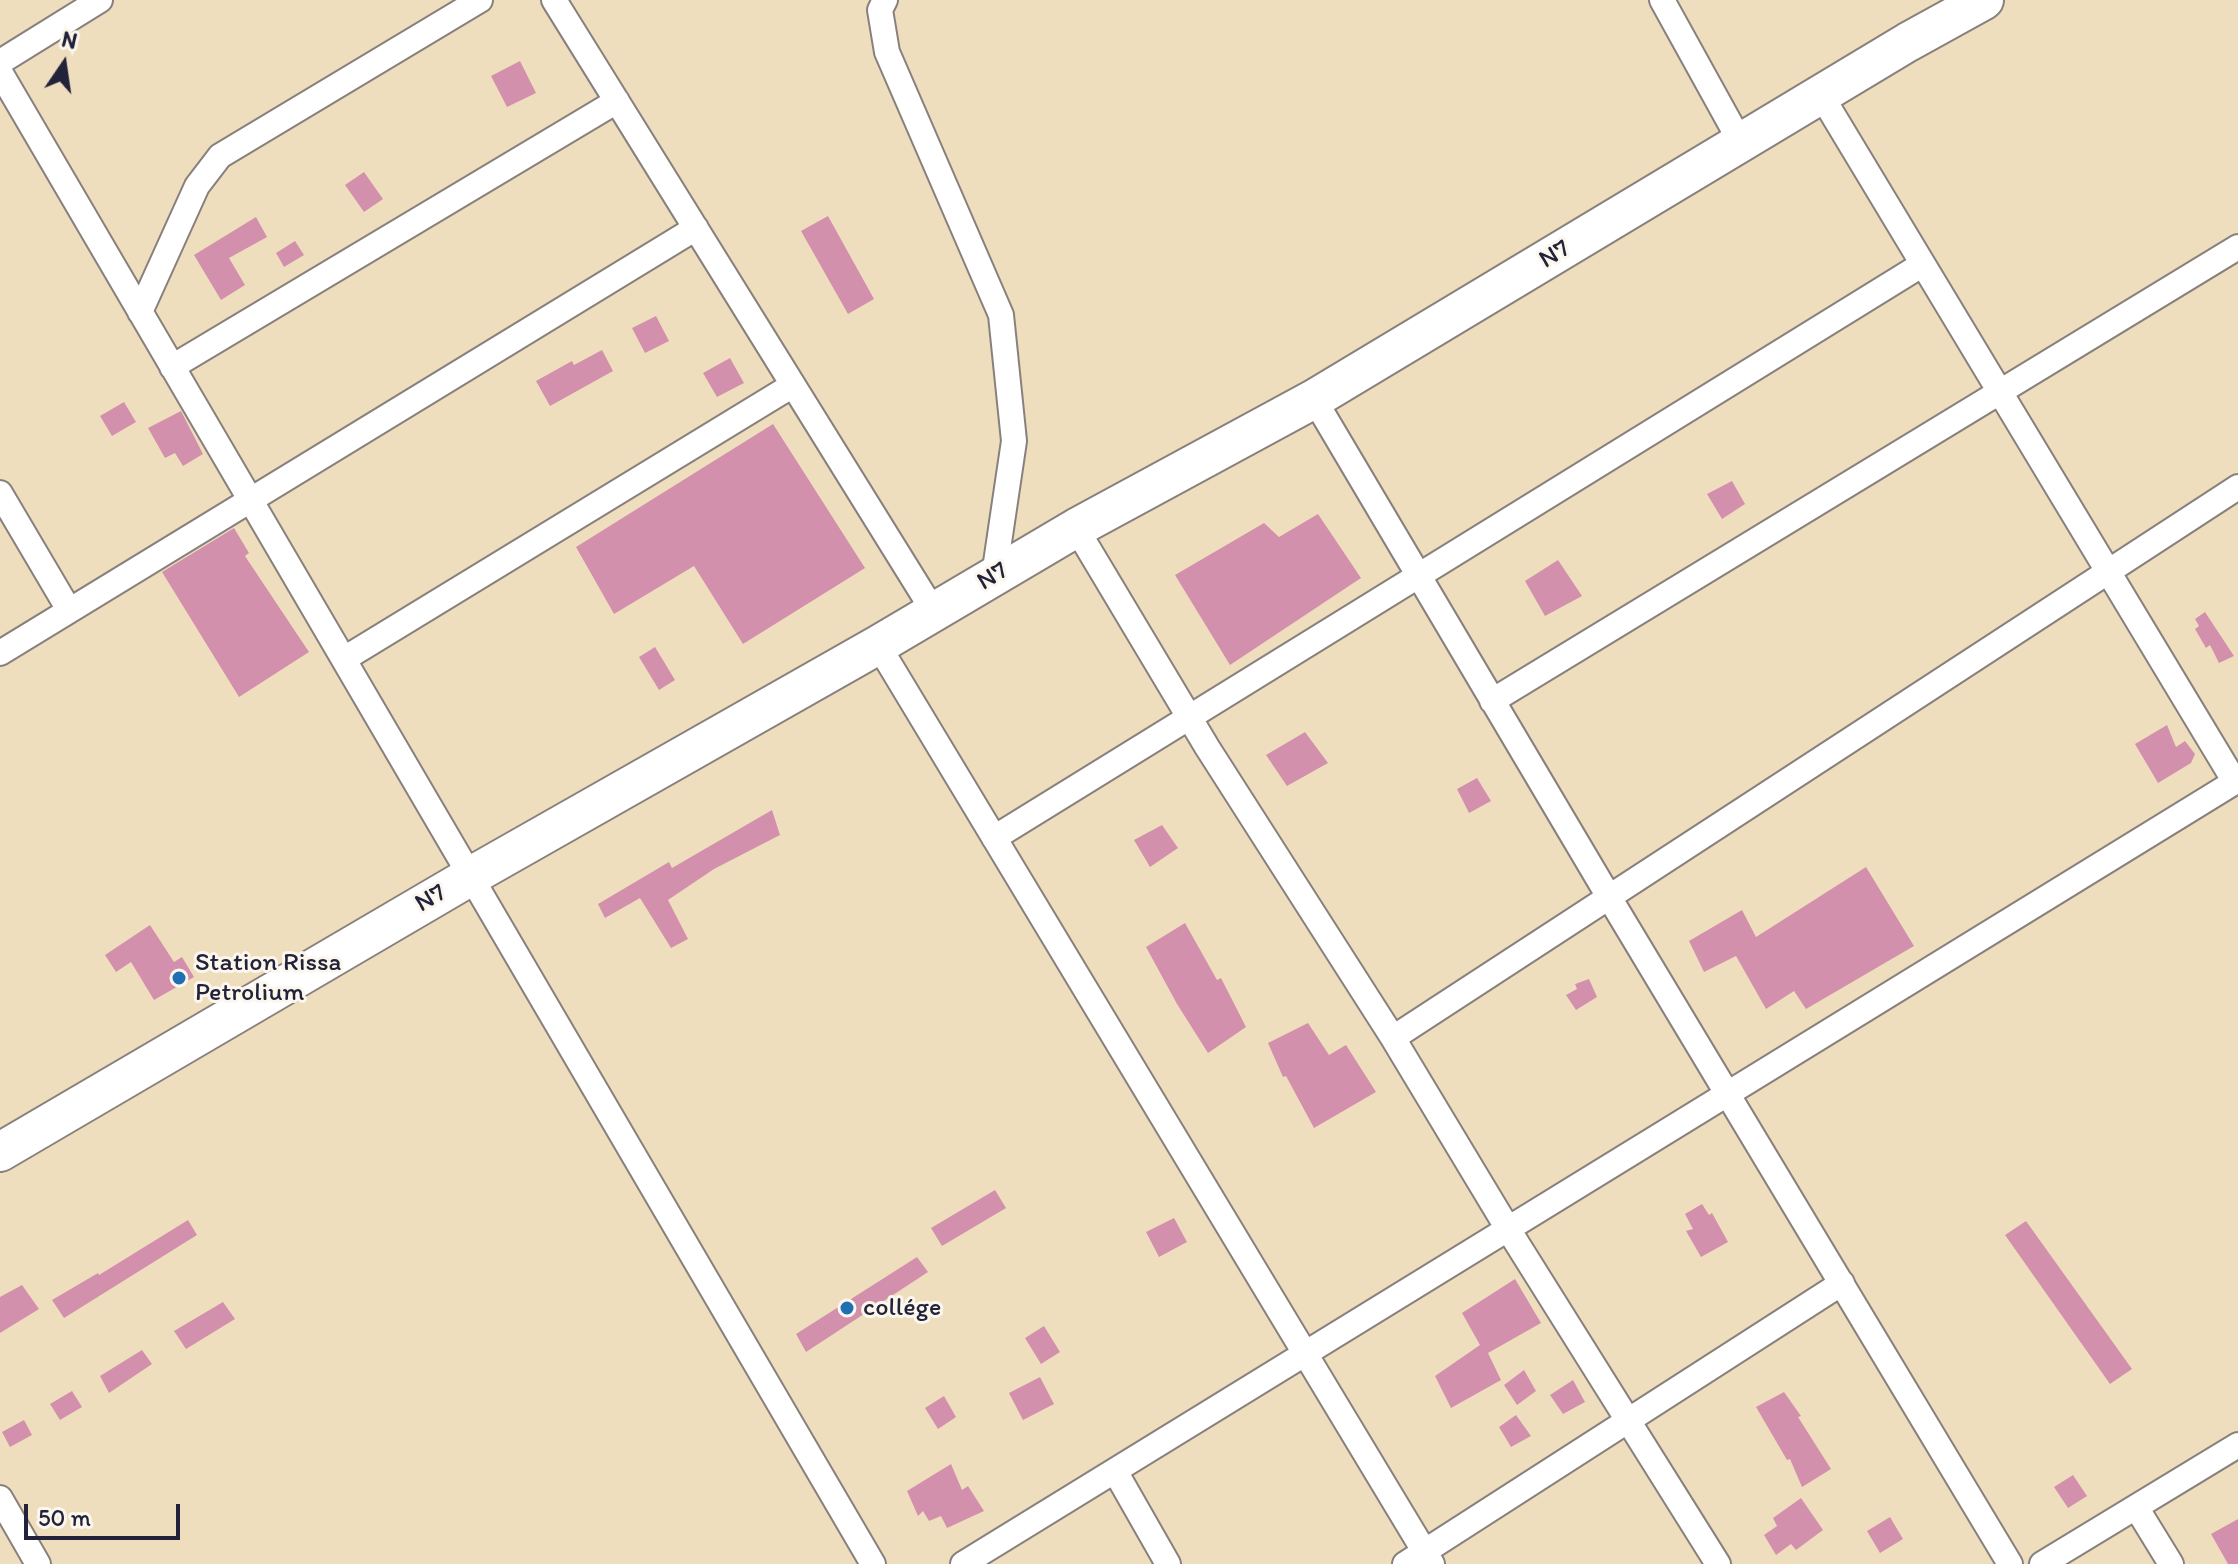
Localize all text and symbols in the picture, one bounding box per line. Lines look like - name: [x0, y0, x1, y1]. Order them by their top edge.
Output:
- north arrow: [24, 24, 104, 104]
- text: N: [59, 25, 80, 55]
- street label: N7: [1534, 234, 1576, 276]
- street label: N7: [972, 556, 1014, 598]
- street label: N7: [410, 878, 452, 920]
- place label: Station Rissa Petrolium: [195, 947, 341, 1008]
- marker: Station Rissa Petrolium: [170, 969, 188, 987]
- place label: collége: [863, 1292, 941, 1324]
- marker: collége: [838, 1299, 856, 1317]
- scale bar: [28, 1488, 184, 1538]
- text: 50 m: [38, 1503, 91, 1532]

